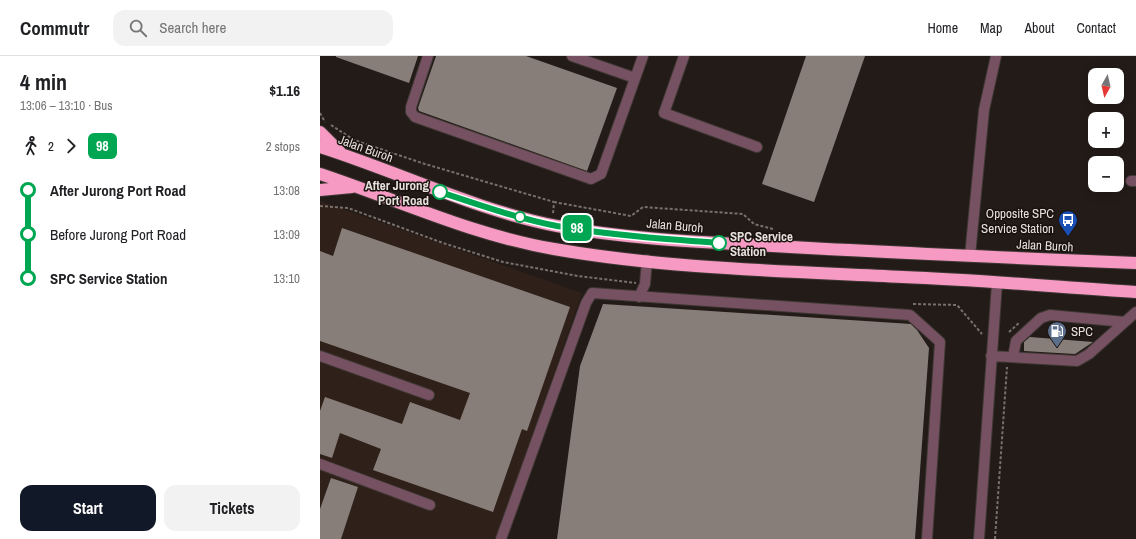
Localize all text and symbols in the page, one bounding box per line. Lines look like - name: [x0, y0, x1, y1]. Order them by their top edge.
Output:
- search box: [113, 10, 393, 46]
- text: Commutr: [20, 15, 89, 41]
- icon: search: [127, 17, 149, 39]
- text: Search here: [159, 17, 226, 38]
- text: Home: [927, 19, 958, 37]
- text: Map: [980, 19, 1002, 37]
- text: About: [1024, 19, 1054, 37]
- text: Contact: [1076, 19, 1116, 37]
- text: 4 min: [20, 67, 67, 97]
- north arrow: [1088, 68, 1124, 104]
- map controls: [1088, 68, 1124, 192]
- text: $1.16: [269, 80, 300, 101]
- text: 13:06 – 13:10 · Bus: [20, 97, 112, 114]
- button: +: [1088, 112, 1124, 148]
- street label: Jalan Buroh: [336, 131, 396, 166]
- icon: walk: [20, 135, 42, 157]
- icon: forward: [60, 135, 82, 157]
- text: 98: [96, 137, 109, 155]
- text: 2: [48, 138, 54, 155]
- text: 2 stops: [266, 138, 300, 155]
- button: −: [1088, 156, 1124, 192]
- place label: After Jurong Port Road: [365, 177, 429, 209]
- text: After Jurong Port Road: [50, 180, 186, 201]
- text: 13:08: [273, 182, 300, 199]
- marker: After Jurong Port Road: [432, 184, 448, 200]
- place label: Opposite SPC Service Station: [981, 205, 1054, 237]
- bus stop icon: Opposite SPC Service Station: [1057, 209, 1079, 237]
- unlabelled marker: [514, 211, 526, 223]
- line badge: 98: [559, 215, 595, 241]
- street label: Jalan Buroh: [646, 215, 704, 236]
- text: 98: [571, 219, 583, 237]
- text: Before Jurong Port Road: [50, 224, 186, 245]
- text: 13:09: [273, 226, 300, 243]
- place label: SPC Service Station: [730, 228, 793, 260]
- marker: SPC Service Station: [711, 235, 727, 251]
- street label: Jalan Buroh: [1016, 236, 1074, 255]
- text: SPC Service Station: [50, 268, 168, 289]
- text: 13:10: [273, 270, 300, 287]
- fuel station icon: SPC: [1046, 320, 1068, 348]
- place label: SPC: [1071, 323, 1093, 340]
- button: Start: [20, 485, 156, 531]
- button: Tickets: [164, 485, 300, 531]

